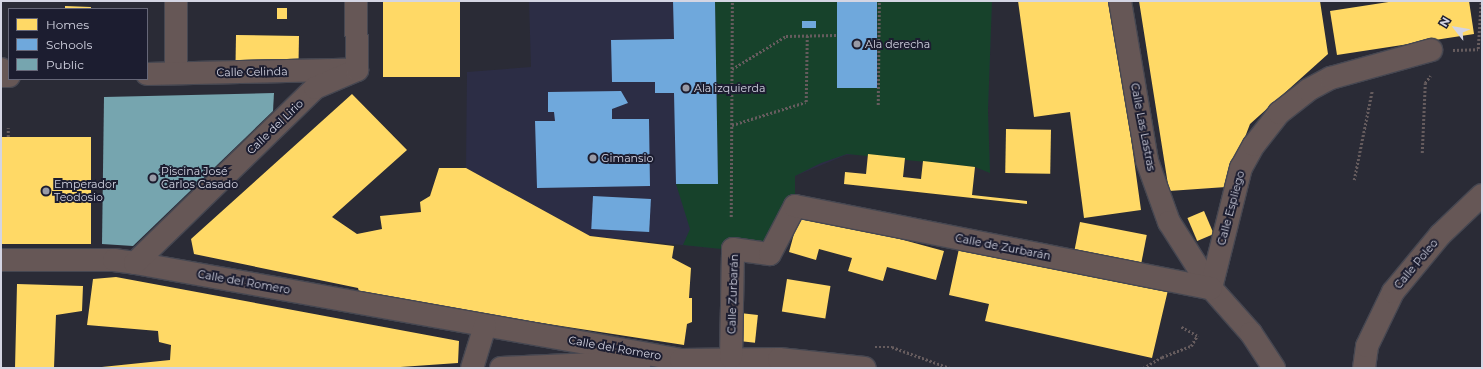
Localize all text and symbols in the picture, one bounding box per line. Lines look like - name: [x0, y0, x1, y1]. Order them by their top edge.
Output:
- legend: [8, 8, 148, 80]
- north arrow: [1435, 8, 1475, 48]
- text: N: [1436, 14, 1453, 29]
- text: Homes: [46, 17, 89, 32]
- text: Schools: [46, 37, 92, 52]
- place label: Ala derecha: [865, 37, 930, 51]
- marker: Ala derecha: [852, 39, 862, 49]
- text: Public: [46, 57, 84, 72]
- street label: Calle Celinda: [216, 65, 288, 79]
- place label: Ala izquierda: [694, 81, 765, 95]
- street label: Calle Las Lastras: [1128, 82, 1158, 172]
- marker: Ala izquierda: [681, 83, 691, 93]
- street label: Calle del Lirio: [244, 97, 306, 157]
- place label: Gimansio: [601, 151, 653, 165]
- marker: Gimansio: [588, 153, 598, 163]
- place label: Piscina José Carlos Casado: [161, 165, 238, 191]
- street label: Calle Espliego: [1215, 169, 1247, 247]
- marker: Piscina José Carlos Casado: [148, 173, 158, 183]
- place label: Emperador Teodosio: [54, 178, 116, 204]
- marker: Emperador Teodosio: [41, 186, 51, 196]
- street label: Calle de Zurbarán: [954, 231, 1052, 263]
- street label: Calle Poleo: [1391, 236, 1441, 292]
- street label: Calle Zurbarán: [725, 254, 741, 334]
- street label: Calle del Romero: [197, 267, 291, 297]
- street label: Calle del Romero: [568, 333, 662, 363]

